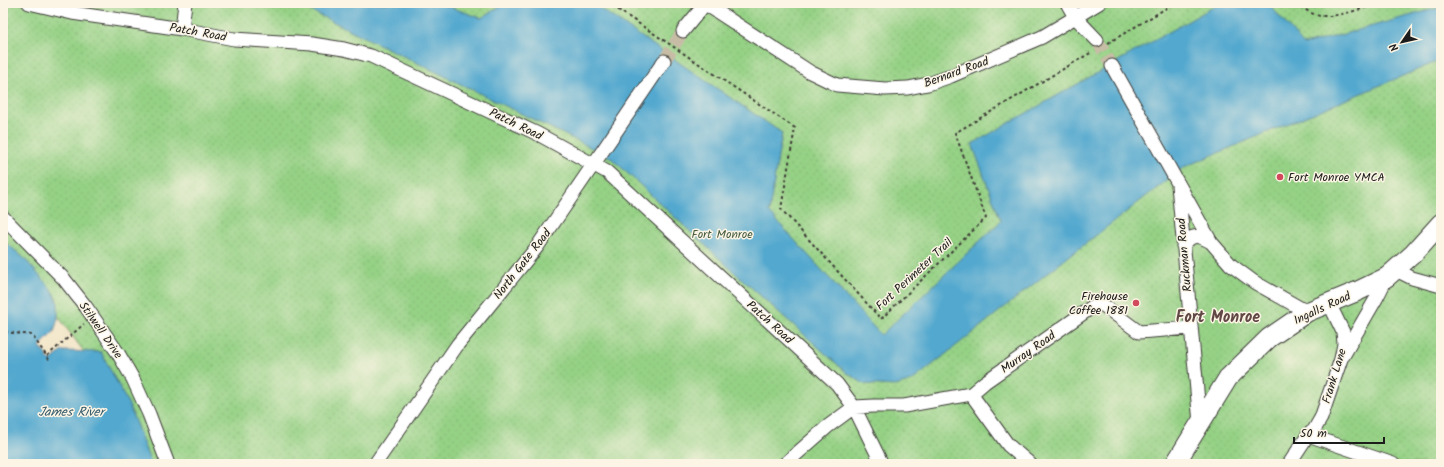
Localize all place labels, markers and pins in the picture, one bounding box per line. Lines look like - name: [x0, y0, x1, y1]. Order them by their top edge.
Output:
- place label: Fort Monroe YMCA: [1288, 168, 1385, 187]
- marker: Fort Monroe YMCA: [1275, 172, 1285, 182]
- place label: Firehouse Coffee 1881: [1069, 287, 1129, 320]
- marker: Firehouse Coffee 1881: [1131, 298, 1141, 308]

